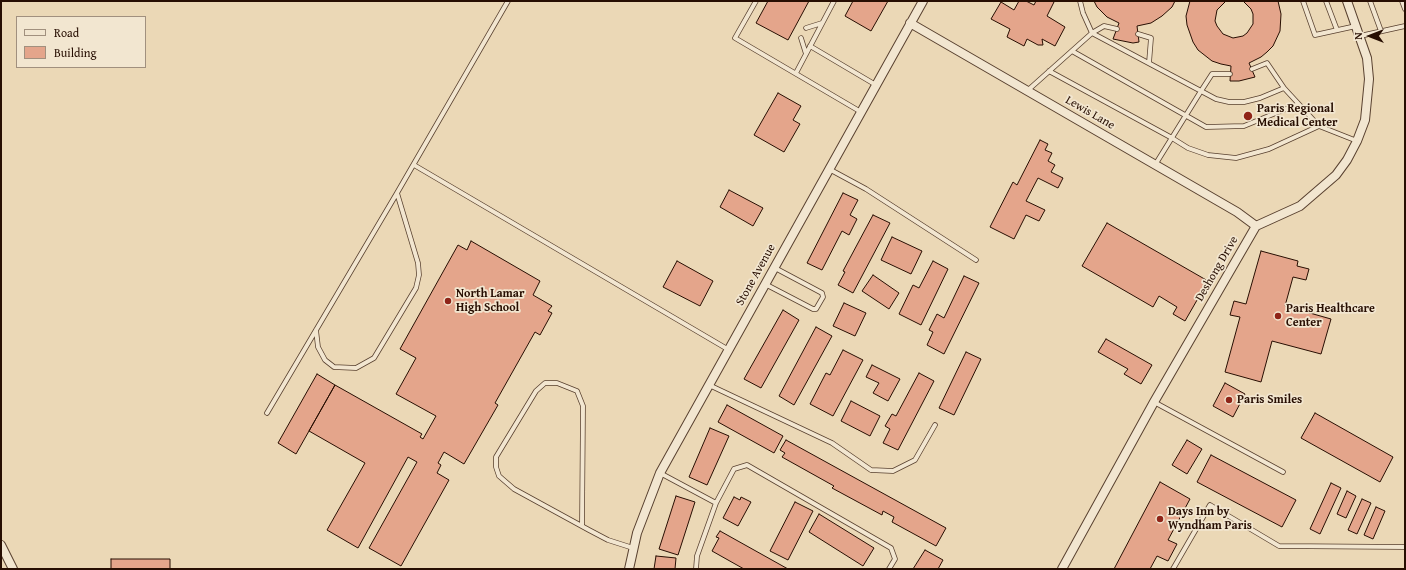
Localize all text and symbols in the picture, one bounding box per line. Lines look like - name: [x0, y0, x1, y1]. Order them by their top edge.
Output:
- legend: [16, 16, 146, 68]
- north arrow: [1350, 16, 1390, 56]
- text: Road: [54, 24, 79, 41]
- text: N: [1350, 32, 1366, 40]
- text: Building: [54, 44, 97, 61]
- street label: Lewis Lane: [1063, 93, 1117, 133]
- place label: Paris Regional Medical Center: [1257, 102, 1338, 130]
- marker: Paris Regional Medical Center: [1242, 110, 1254, 122]
- street label: Deshong Drive: [1193, 234, 1241, 304]
- street label: Stone Avenue: [733, 242, 779, 308]
- place label: North Lamar High School: [456, 287, 525, 315]
- marker: North Lamar High School: [443, 296, 453, 306]
- place label: Paris Healthcare Center: [1286, 302, 1375, 330]
- marker: Paris Healthcare Center: [1273, 311, 1283, 321]
- place label: Paris Smiles: [1237, 393, 1302, 407]
- marker: Paris Smiles: [1224, 395, 1234, 405]
- place label: Days Inn by Wyndham Paris: [1168, 505, 1252, 533]
- marker: Days Inn by Wyndham Paris: [1155, 514, 1165, 524]

